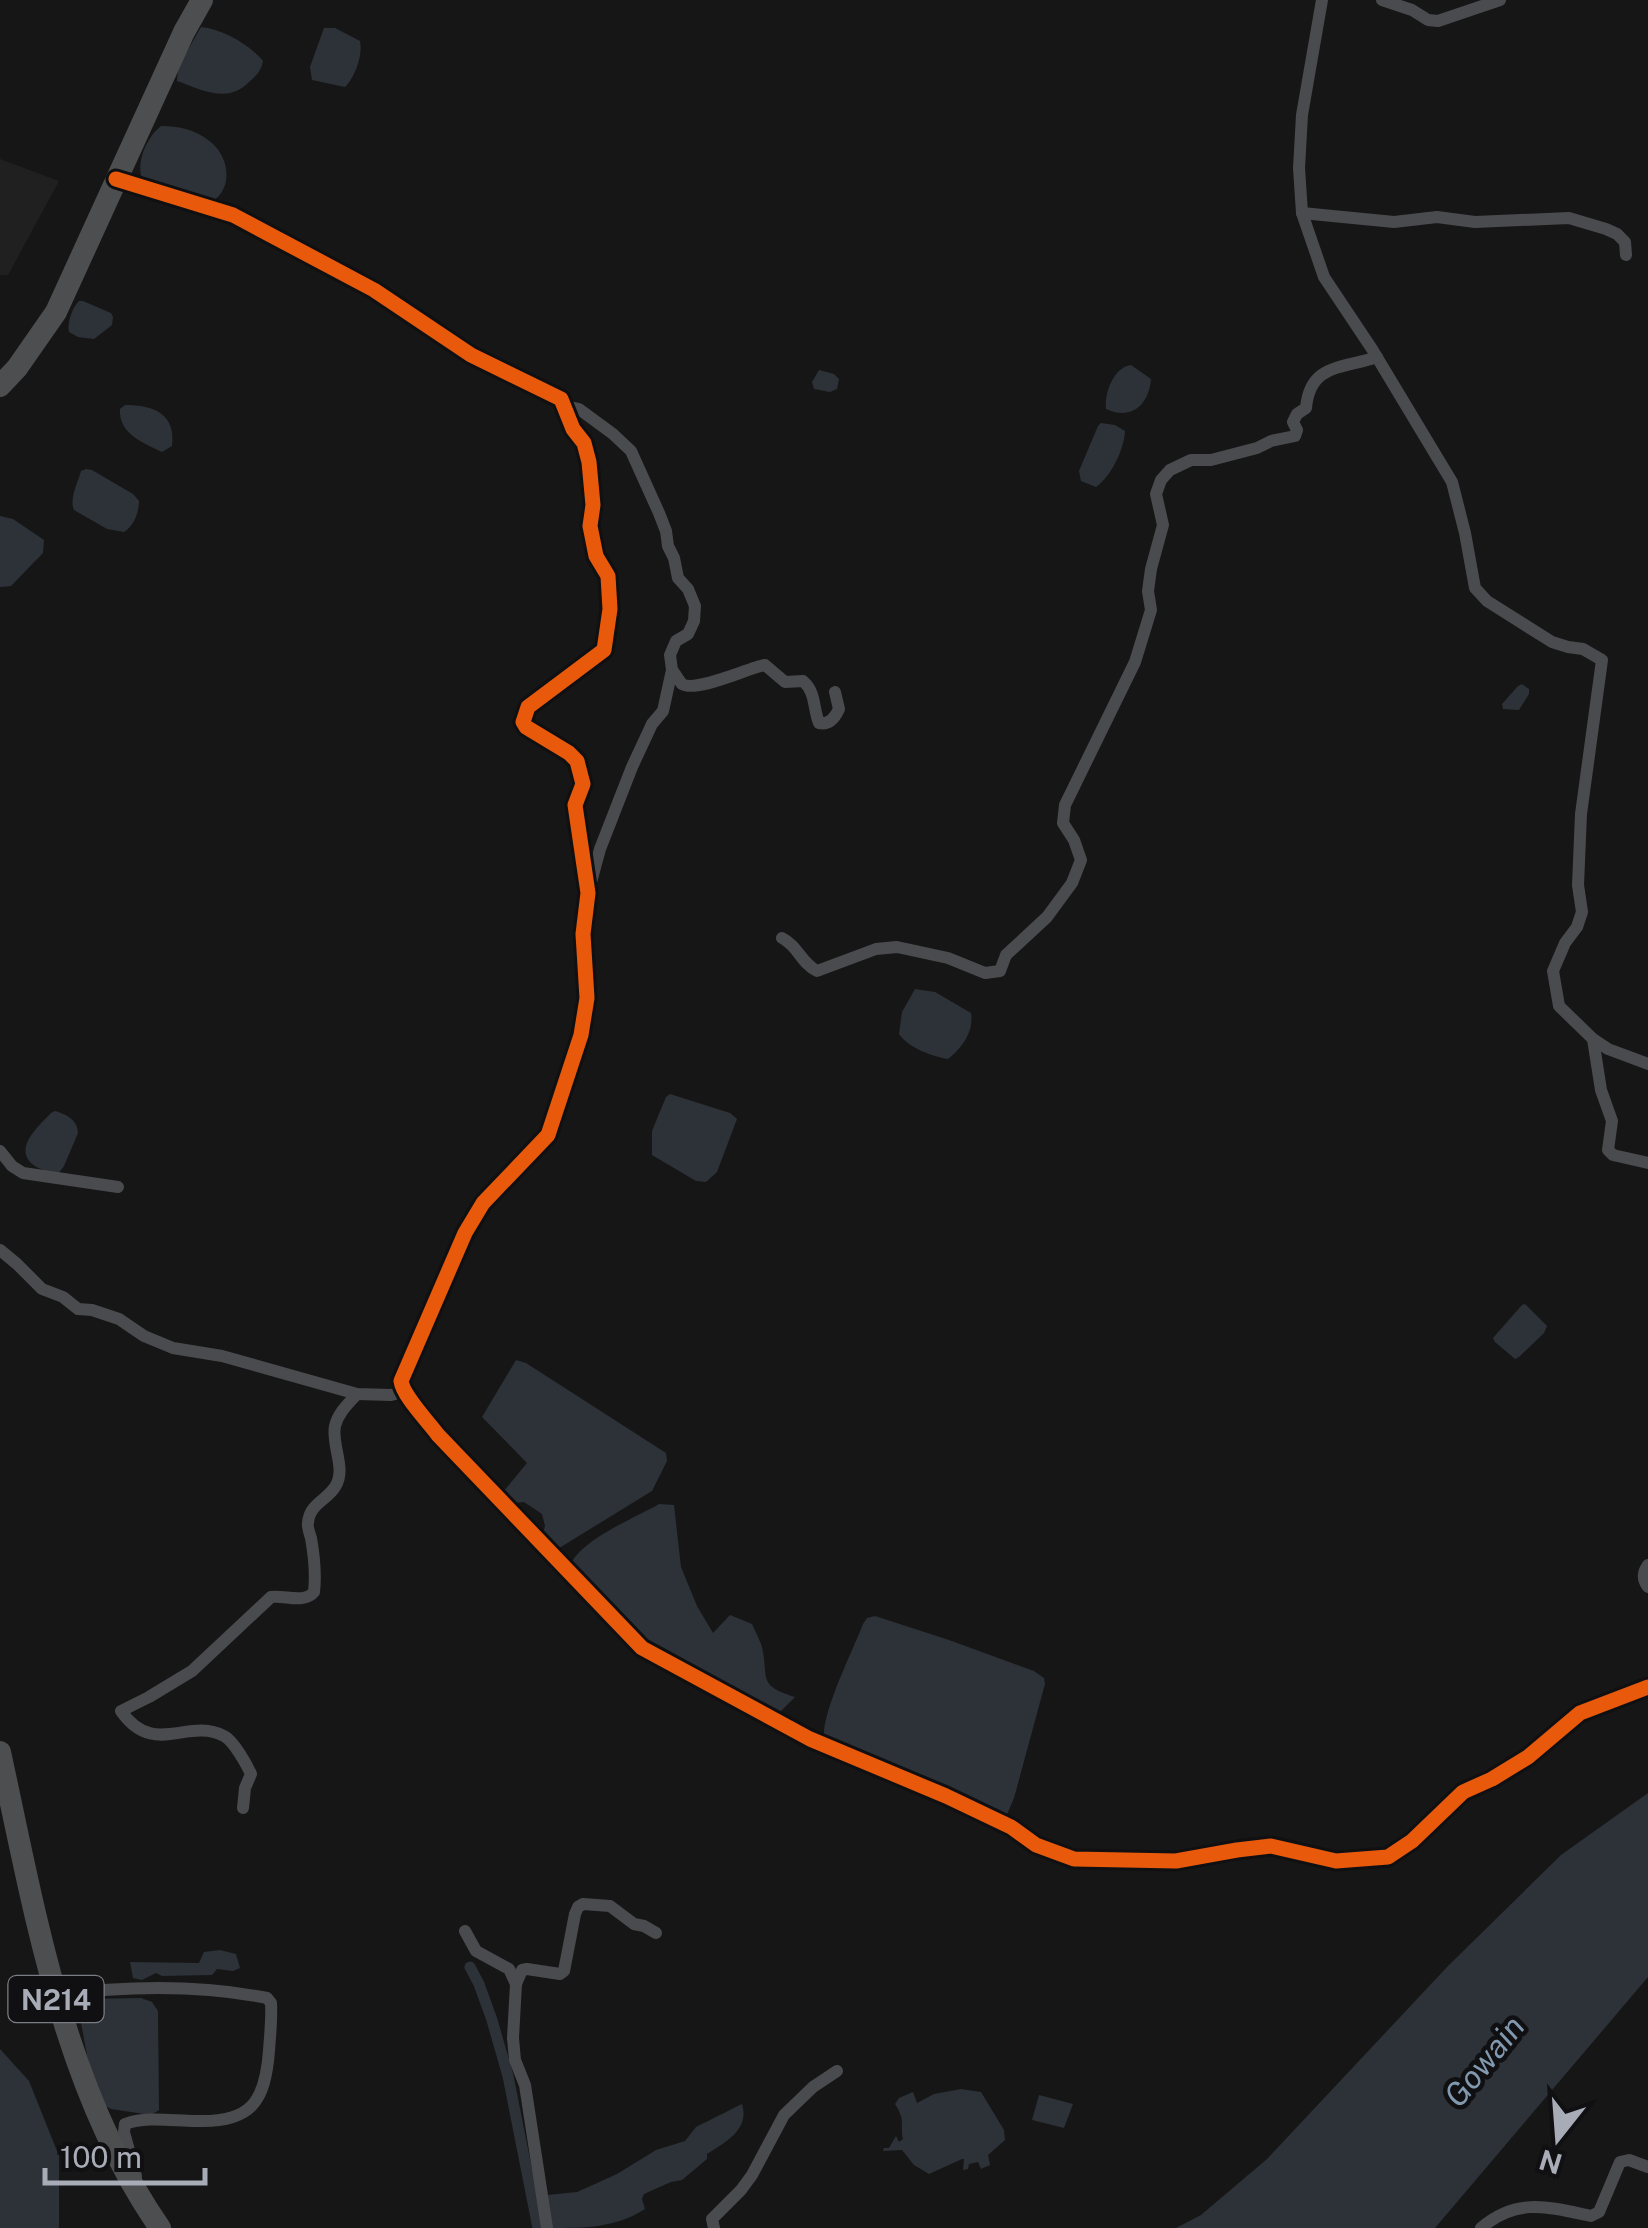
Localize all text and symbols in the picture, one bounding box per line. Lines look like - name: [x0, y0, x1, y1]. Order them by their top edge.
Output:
- road number: N214: [8, 1976, 104, 2022]
- water label: Gowain: [1436, 2008, 1532, 2114]
- north arrow: [1508, 2088, 1608, 2188]
- scale bar: [45, 2123, 205, 2185]
- text: 100 m: [60, 2139, 142, 2175]
- text: N: [1535, 2143, 1566, 2181]

